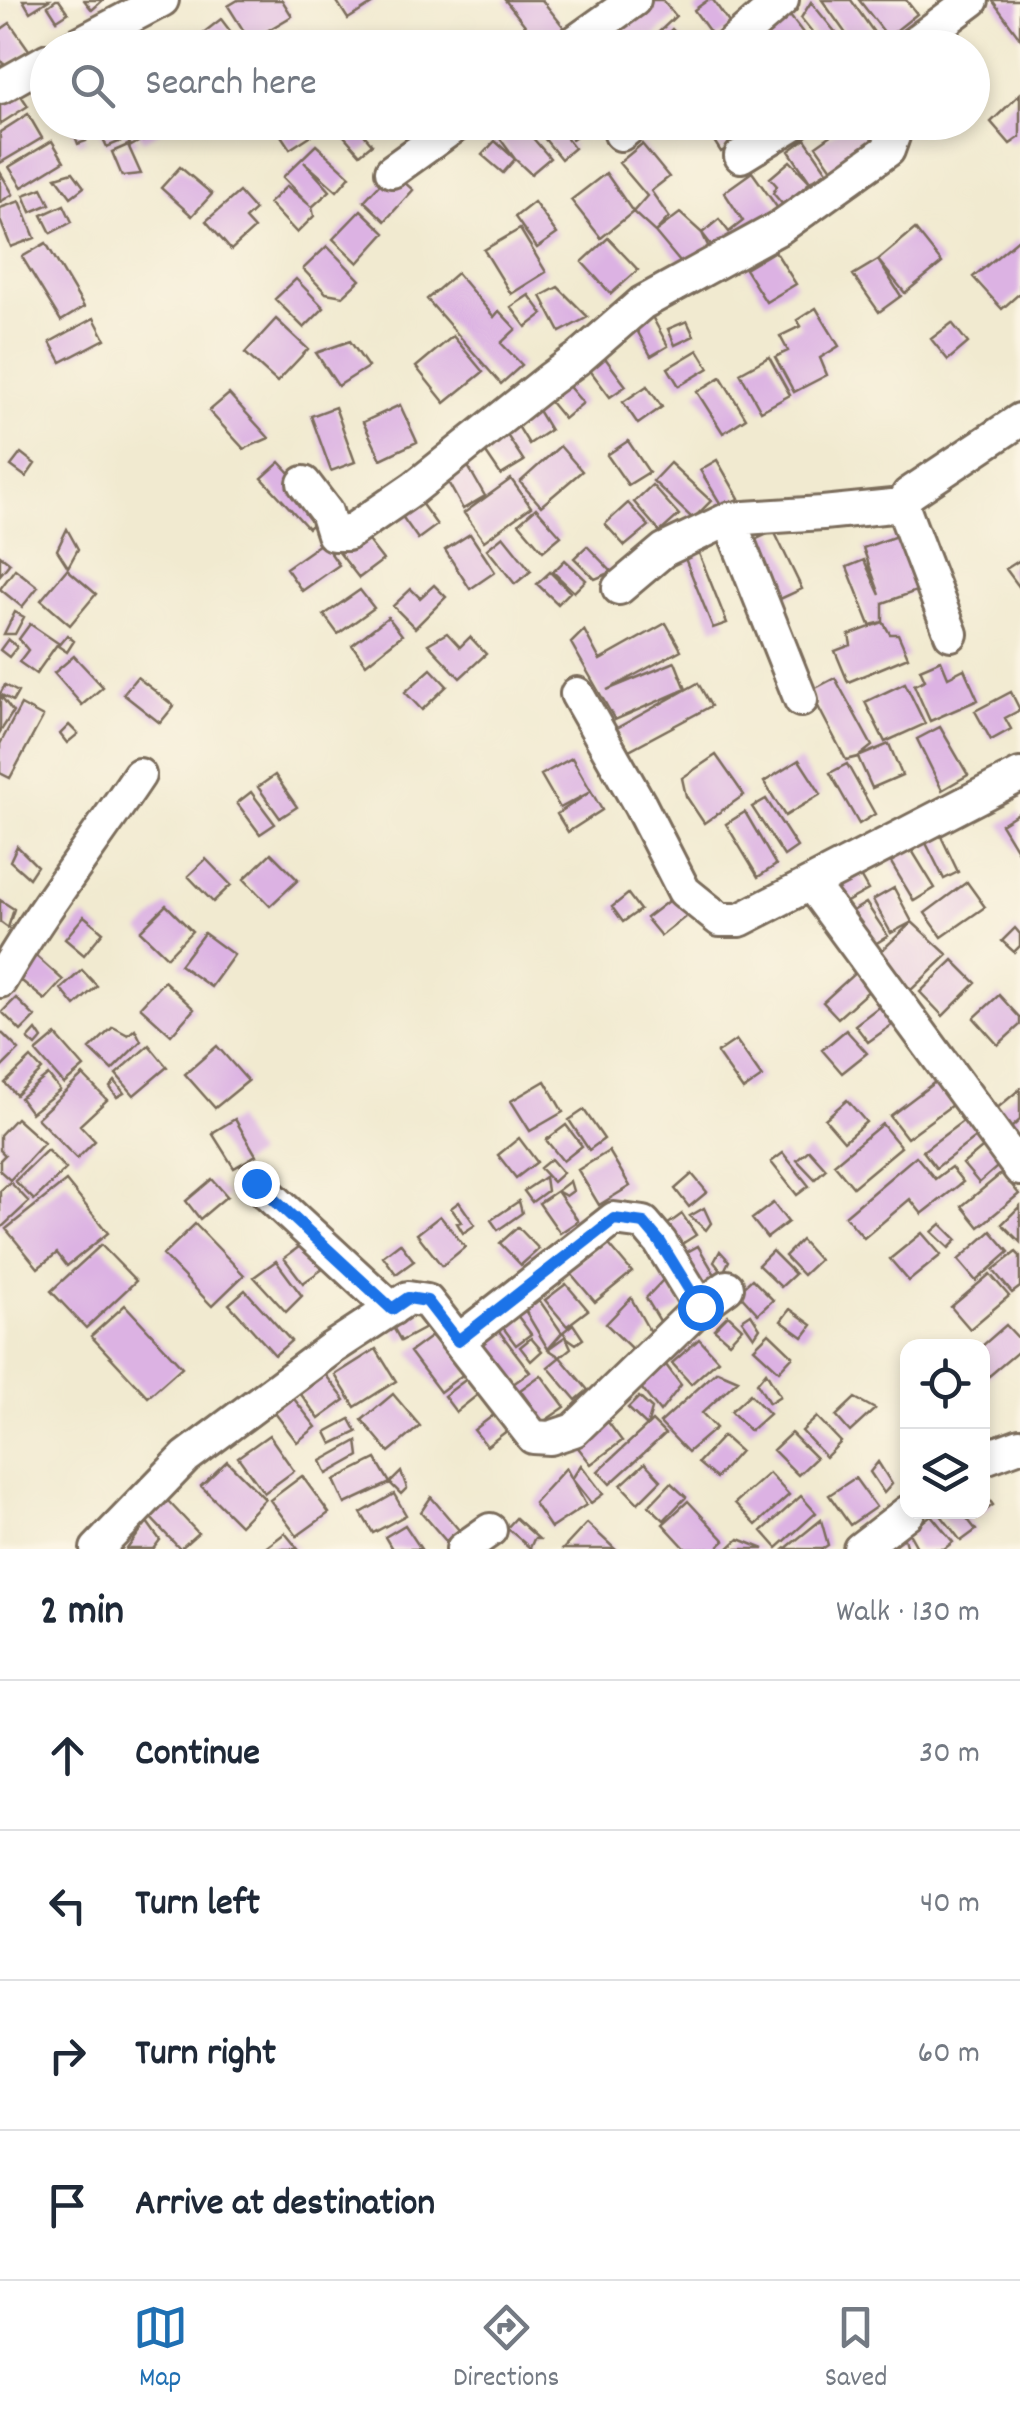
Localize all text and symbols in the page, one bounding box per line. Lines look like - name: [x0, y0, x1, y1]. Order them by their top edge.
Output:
- search box: [30, 30, 990, 140]
- icon: search: [65, 58, 120, 113]
- text: Search here: [145, 58, 317, 113]
- route end: [234, 1161, 280, 1207]
- route start: [678, 1285, 724, 1331]
- map controls: [900, 1339, 990, 1519]
- button: locate: [900, 1339, 990, 1429]
- button: layers: [900, 1429, 990, 1519]
- text: 2 min: [40, 1584, 124, 1644]
- text: Walk · 130 m: [836, 1591, 980, 1637]
- icon: ahead: [40, 1728, 95, 1783]
- text: Continue: [135, 1728, 260, 1783]
- text: 30 m: [919, 1732, 980, 1778]
- icon: left: [40, 1878, 95, 1933]
- text: Turn left: [135, 1878, 260, 1933]
- text: 40 m: [920, 1882, 980, 1928]
- icon: right: [40, 2028, 95, 2083]
- text: Turn right: [135, 2028, 276, 2083]
- text: 60 m: [918, 2032, 980, 2078]
- icon: arrive: [40, 2178, 95, 2233]
- text: Arrive at destination: [135, 2178, 435, 2233]
- tab: Map: [133, 2300, 188, 2400]
- tab: Directions: [453, 2300, 559, 2400]
- tab: Saved: [825, 2300, 887, 2400]

